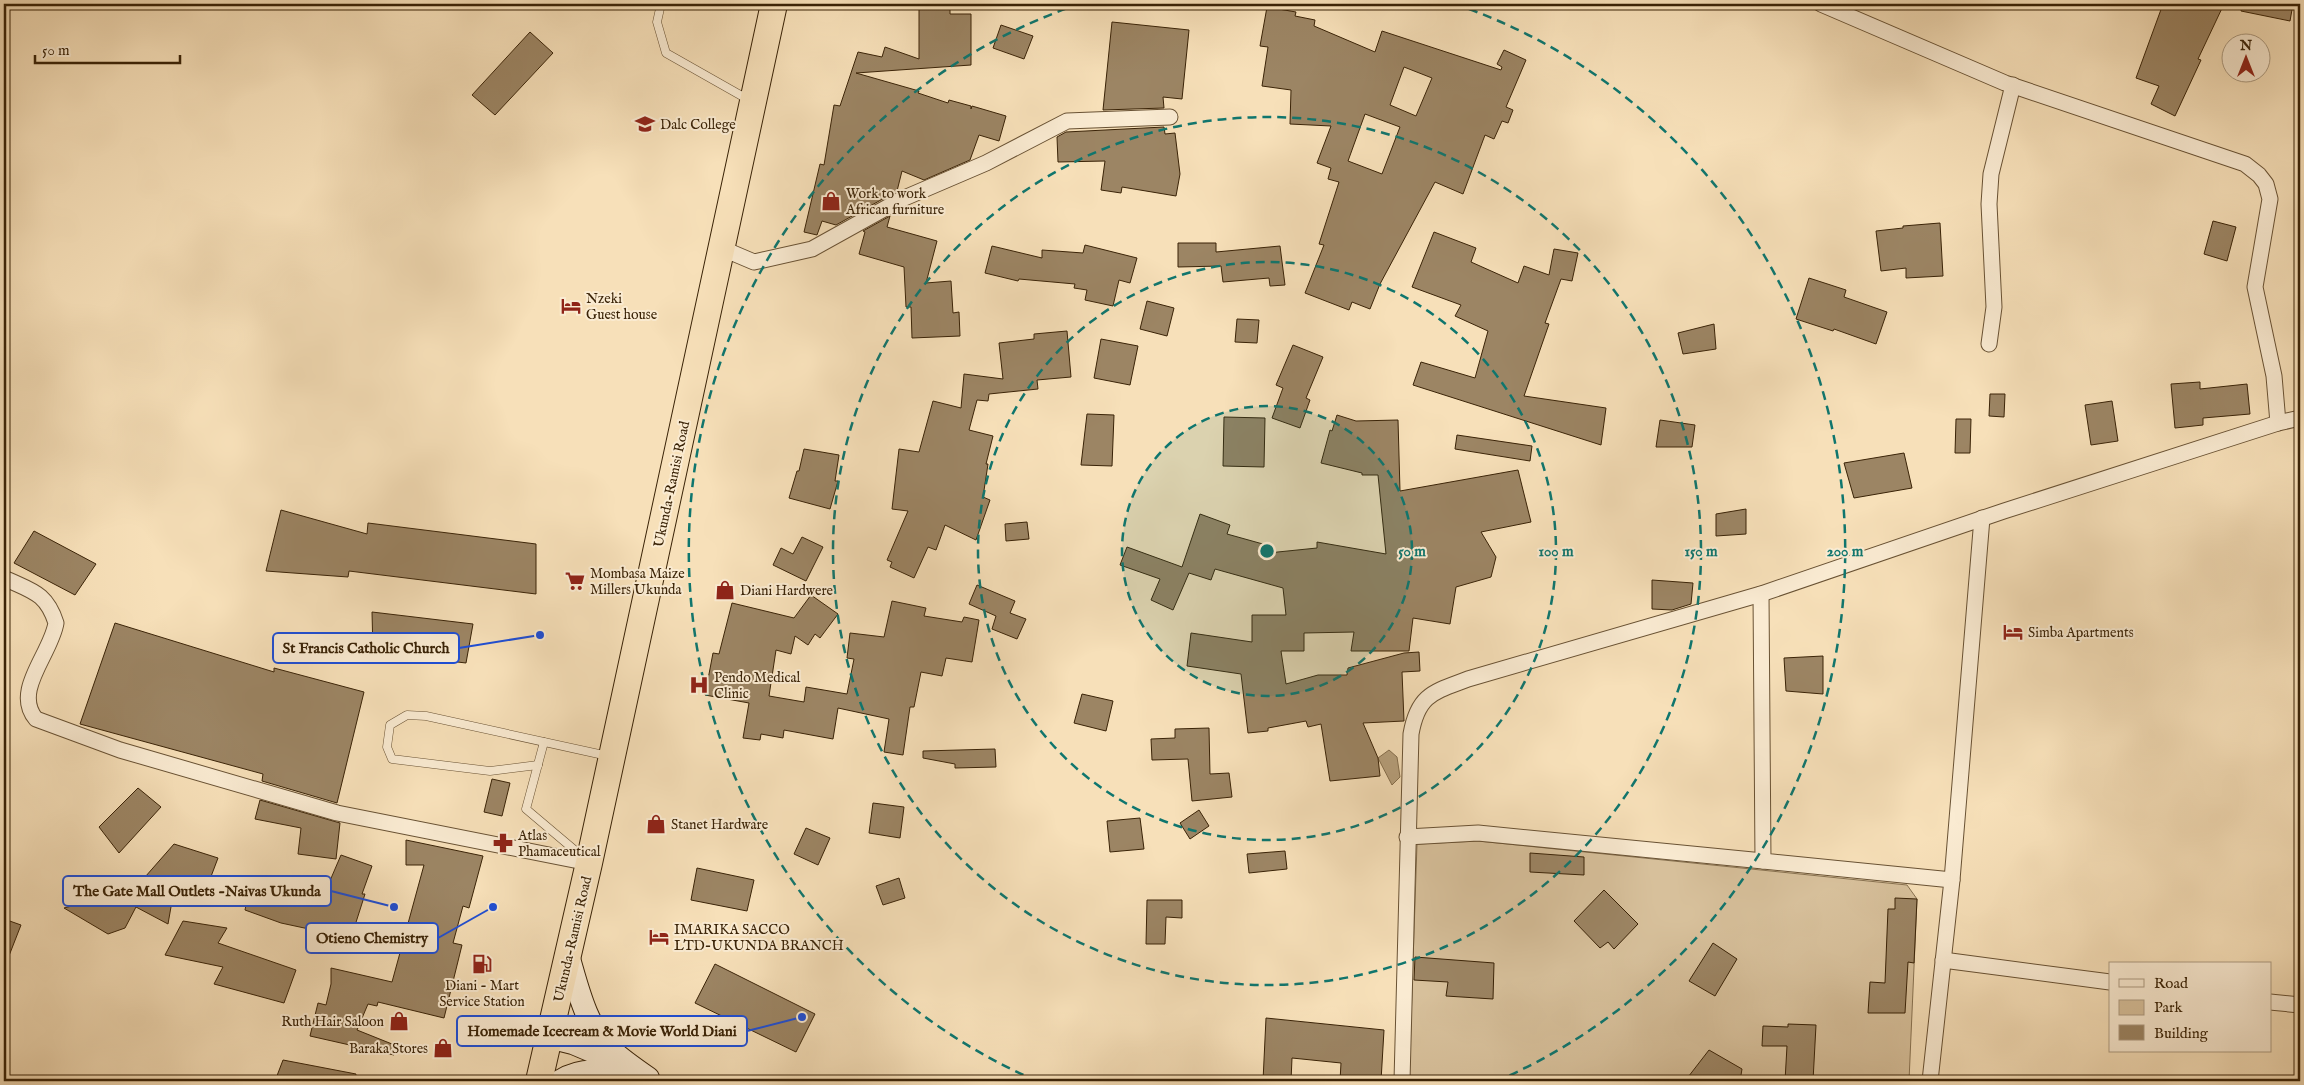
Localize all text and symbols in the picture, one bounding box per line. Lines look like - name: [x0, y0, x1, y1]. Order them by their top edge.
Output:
- scale bar: [35, 32, 180, 64]
- north arrow: [2222, 32, 2272, 82]
- text: N: [2239, 37, 2252, 55]
- text: 50 m: [42, 41, 70, 60]
- school or university icon: Dalc College: [634, 113, 656, 135]
- place label: Dalc College: [660, 116, 736, 134]
- place label: Work to work African furniture: [845, 185, 945, 219]
- shop icon: Work to work African furniture: [820, 190, 842, 212]
- place label: Nzeki Guest house: [586, 290, 658, 324]
- hotel icon: Nzeki Guest house: [560, 295, 582, 317]
- street label: Ukunda-Ramisi Road: [650, 419, 694, 549]
- centre of rings: [1258, 542, 1276, 560]
- text: 50 m: [1398, 542, 1426, 561]
- text: 100 m: [1538, 542, 1574, 561]
- text: 150 m: [1684, 542, 1718, 561]
- text: 200 m: [1827, 542, 1864, 561]
- place label: Mombasa Maize Millers Ukunda: [590, 565, 685, 599]
- supermarket icon: Mombasa Maize Millers Ukunda: [564, 570, 586, 592]
- shop icon: Diani Hardwere: [714, 579, 736, 601]
- place label: Diani Hardwere: [740, 582, 834, 600]
- hotel icon: Simba Apartments: [2002, 621, 2024, 643]
- place label: Simba Apartments: [2028, 624, 2134, 642]
- callout: St Francis Catholic Church: [273, 633, 459, 663]
- text: St Francis Catholic Church: [283, 639, 450, 658]
- place label: Pendo Medical Clinic: [714, 669, 801, 703]
- hospital icon: Pendo Medical Clinic: [688, 674, 710, 696]
- shop icon: Stanet Hardware: [645, 813, 667, 835]
- place label: Stanet Hardware: [671, 816, 769, 834]
- place label: Atlas Phamaceutical: [517, 827, 601, 861]
- pharmacy icon: Atlas Phamaceutical: [492, 832, 514, 854]
- street label: Ukunda-Ramisi Road: [550, 874, 596, 1004]
- callout: The Gate Mall Outlets -Naivas Ukunda: [63, 876, 331, 906]
- text: The Gate Mall Outlets -Naivas Ukunda: [72, 882, 321, 901]
- place label: IMARIKA SACCO LTD-UKUNDA BRANCH: [674, 921, 844, 955]
- callout: Otieno Chemistry: [306, 923, 438, 953]
- hotel icon: IMARIKA SACCO LTD-UKUNDA BRANCH: [648, 926, 670, 948]
- text: Otieno Chemistry: [316, 929, 429, 948]
- fuel station icon: Diani - Mart Service Station: [471, 953, 493, 975]
- legend: [2109, 962, 2272, 1052]
- text: Road: [2154, 974, 2189, 993]
- place label: Diani - Mart Service Station: [439, 977, 525, 1011]
- text: Park: [2154, 998, 2184, 1017]
- shop icon: Ruth Hair Saloon: [388, 1010, 410, 1032]
- place label: Ruth Hair Saloon: [281, 1013, 385, 1031]
- callout: Homemade Icecream & Movie World Diani: [457, 1016, 747, 1046]
- text: Homemade Icecream & Movie World Diani: [467, 1022, 737, 1041]
- text: Building: [2154, 1024, 2209, 1043]
- shop icon: Baraka Stores: [432, 1037, 454, 1059]
- place label: Baraka Stores: [349, 1040, 428, 1058]

